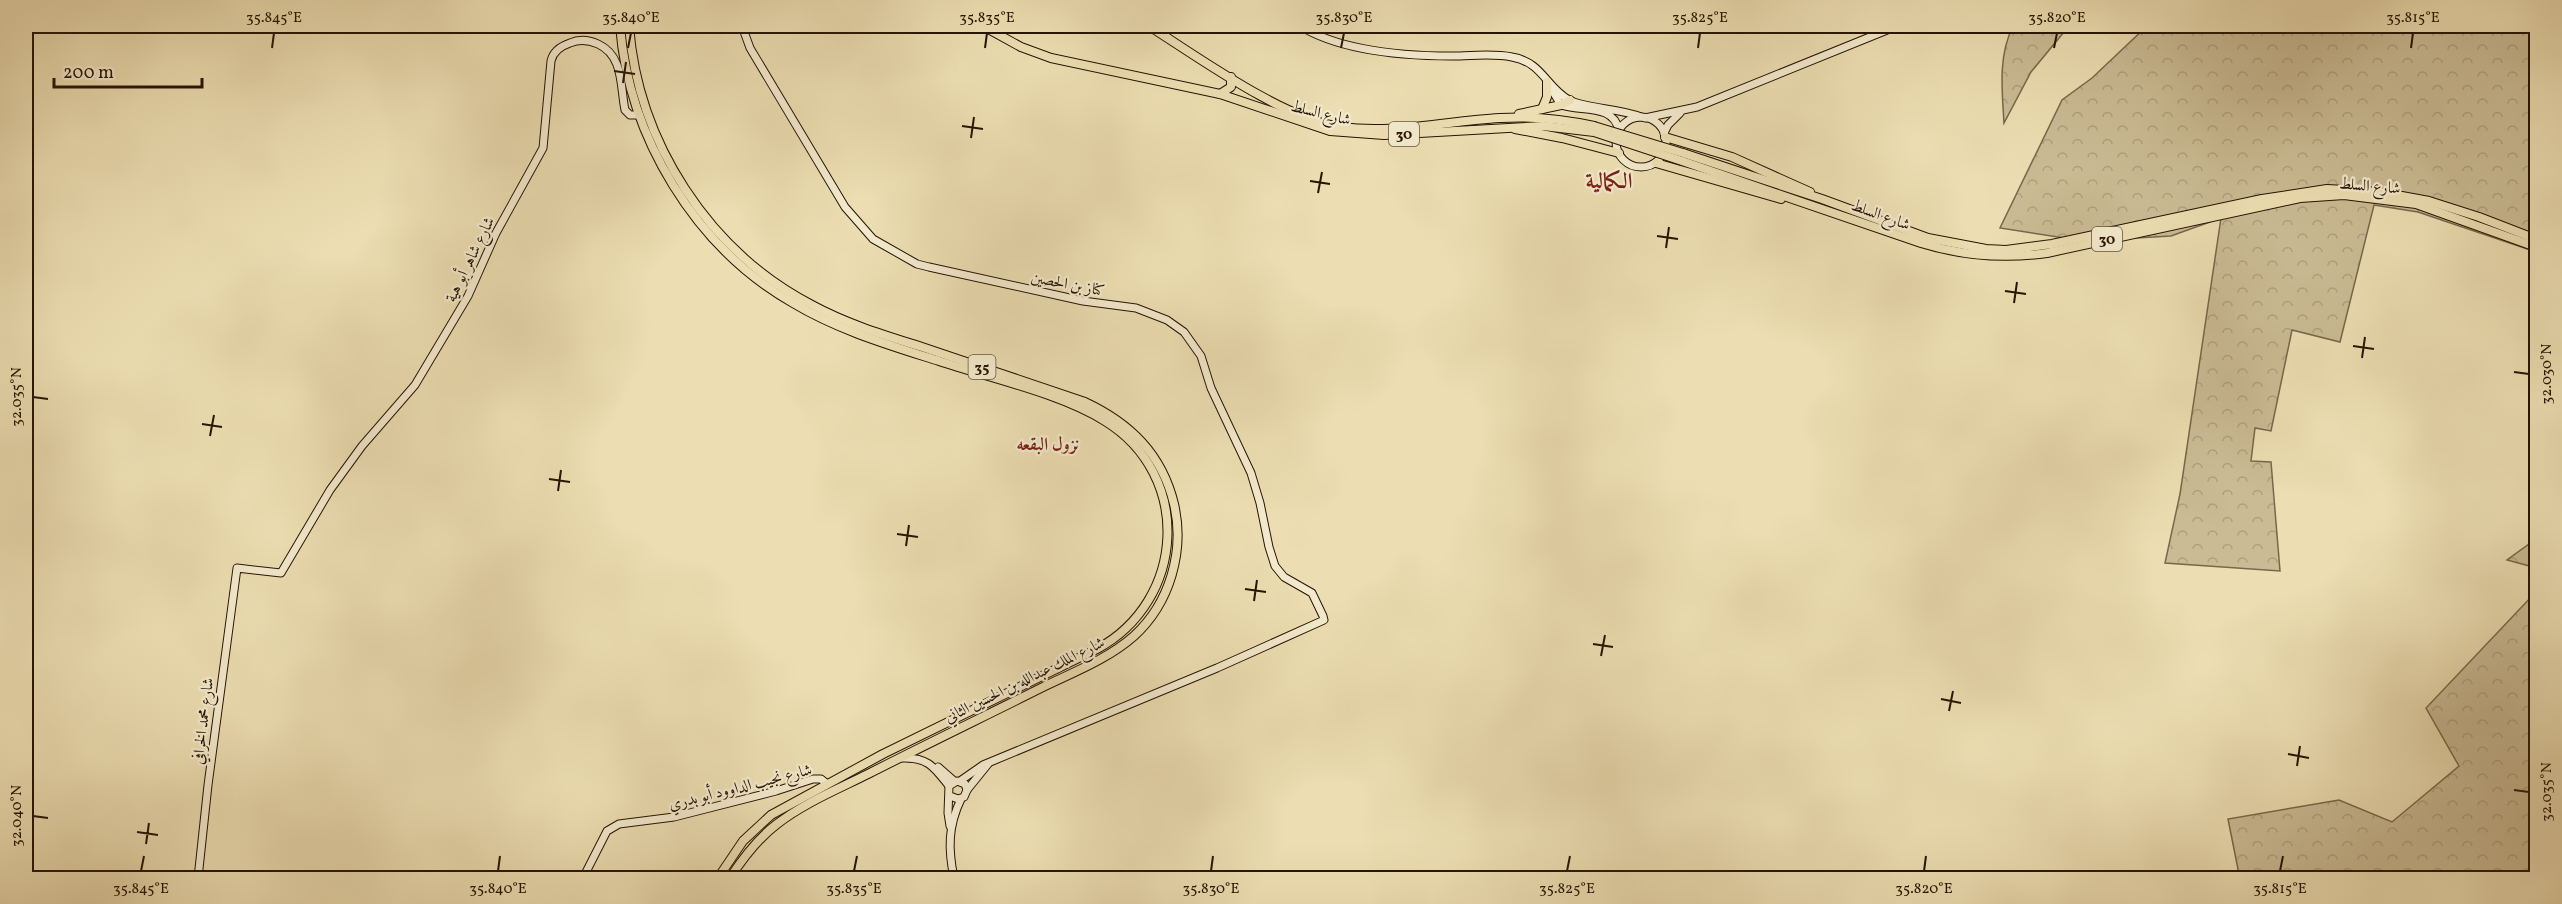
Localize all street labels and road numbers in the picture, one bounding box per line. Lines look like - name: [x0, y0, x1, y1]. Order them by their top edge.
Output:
- street label: شارع السلط: [1288, 96, 1353, 133]
- road number: 30: [1389, 122, 1419, 146]
- street label: شارع السلط: [2338, 173, 2401, 202]
- street label: شارع السلط: [1847, 195, 1913, 238]
- street label: شارع شاهر أبو هية: [439, 213, 502, 307]
- road number: 30: [2092, 227, 2122, 251]
- street label: كناز بن الحصين: [1029, 267, 1106, 303]
- road number: 35: [968, 355, 996, 379]
- street label: شارع الملك عبدالله بن الحسين الثاني: [941, 632, 1109, 730]
- street label: شارع محمد الخرافي: [188, 677, 221, 766]
- street label: شارع نجيب الداوود أبو بدري: [666, 758, 815, 817]

